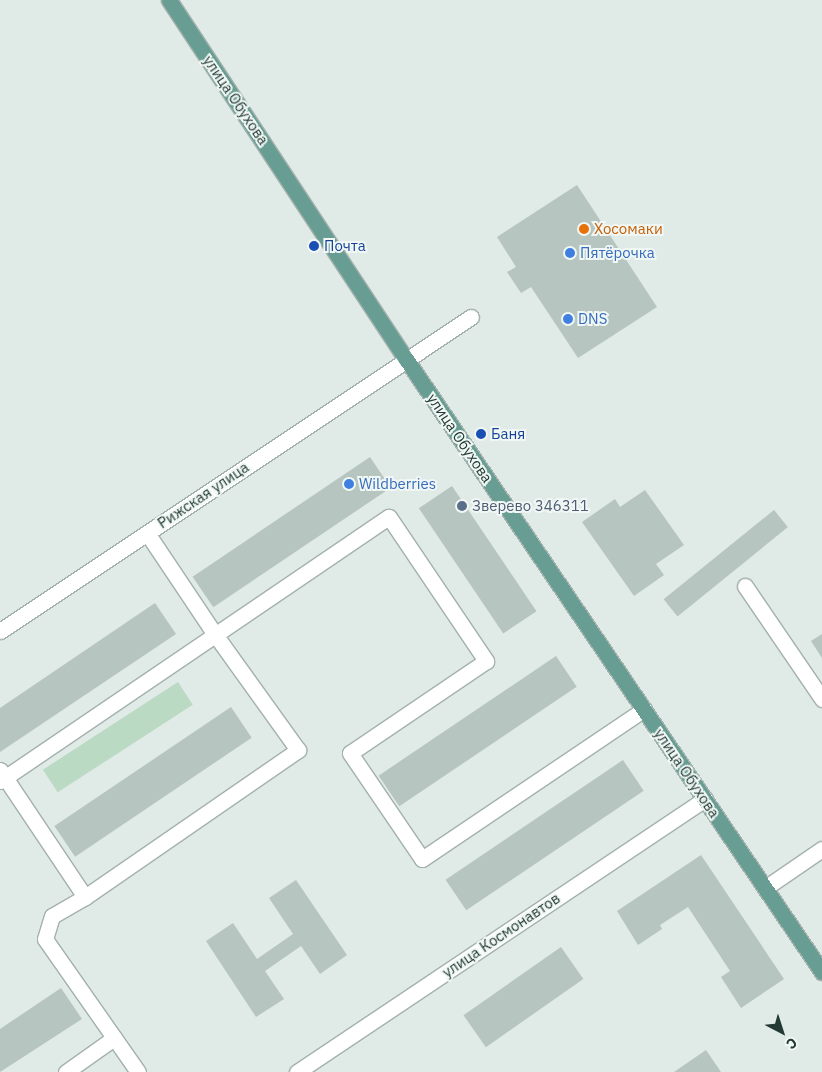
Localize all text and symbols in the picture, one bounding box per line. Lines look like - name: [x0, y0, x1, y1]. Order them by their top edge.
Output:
- street label: улица Обухова: [200, 52, 272, 148]
- place label: Хосомаки: [594, 220, 663, 238]
- marker: Хосомаки: [578, 223, 590, 235]
- place label: Почта: [324, 237, 366, 255]
- marker: Почта: [308, 240, 320, 252]
- place label: Пятёрочка: [580, 244, 655, 262]
- marker: Пятёрочка: [564, 247, 576, 259]
- place label: DNS: [578, 310, 607, 328]
- marker: DNS: [562, 313, 574, 325]
- street label: улица Обухова: [424, 390, 496, 486]
- place label: Баня: [491, 425, 525, 443]
- marker: Баня: [475, 428, 487, 440]
- street label: Рижская улица: [154, 458, 252, 532]
- place label: Wildberries: [359, 475, 436, 493]
- marker: Wildberries: [343, 478, 355, 490]
- place label: Зверево 346311: [472, 497, 589, 515]
- marker: Зверево 346311: [456, 500, 468, 512]
- street label: улица Обухова: [651, 725, 723, 821]
- street label: улица Космонавтов: [439, 889, 563, 981]
- north arrow: [757, 1007, 807, 1057]
- text: С: [782, 1034, 801, 1053]

